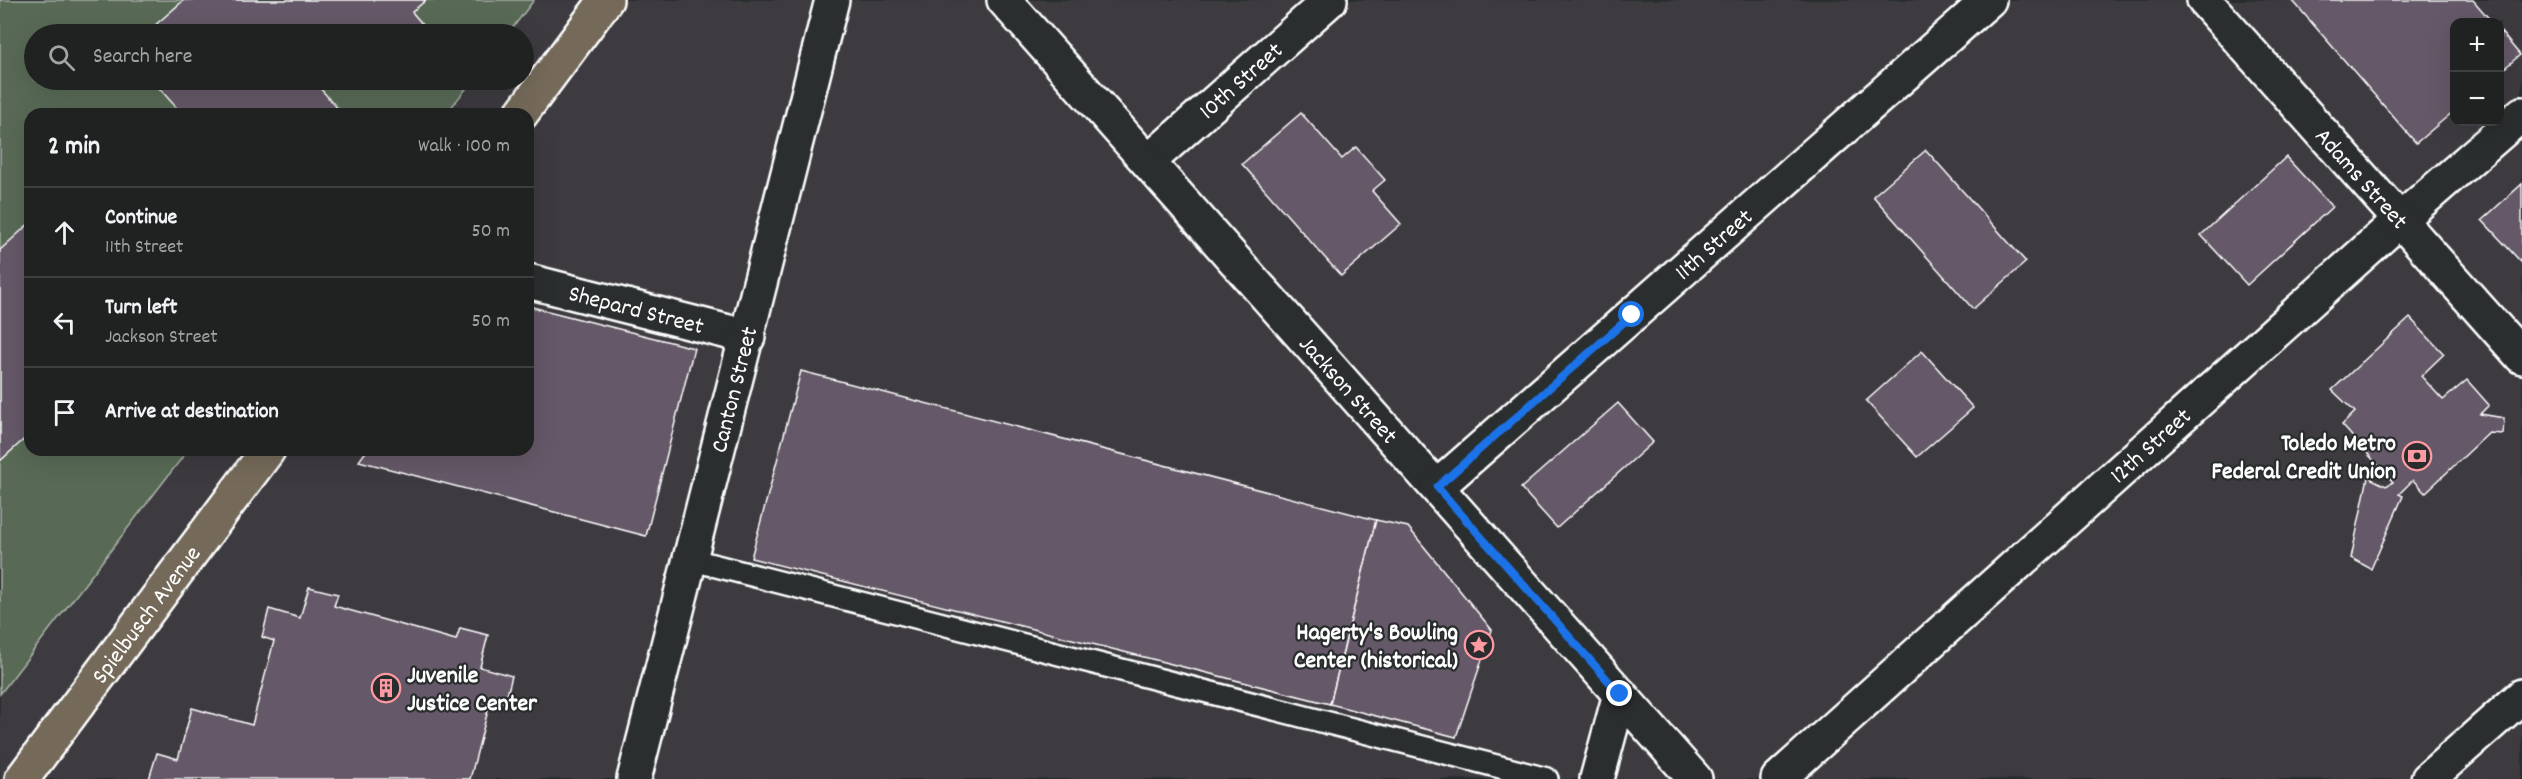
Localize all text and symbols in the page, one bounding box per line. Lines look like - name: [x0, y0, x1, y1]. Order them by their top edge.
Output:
- map controls: [2450, 18, 2504, 126]
- button: +: [2450, 18, 2504, 72]
- search box: [24, 24, 534, 90]
- street label: 10th Street: [1193, 35, 1292, 129]
- icon: search: [45, 41, 78, 74]
- text: Search here: [93, 42, 192, 73]
- button: −: [2450, 72, 2504, 126]
- street label: Adams Street: [2305, 121, 2415, 238]
- text: 2 min: [48, 129, 100, 166]
- text: Walk · 100 m: [418, 133, 510, 161]
- street label: 11th Street: [1668, 202, 1762, 290]
- text: Continue: [105, 203, 177, 234]
- icon: ahead: [48, 216, 81, 249]
- text: 50 m: [472, 218, 510, 246]
- text: 11th Street: [105, 234, 183, 262]
- street label: Shepard Street: [564, 278, 707, 345]
- text: Turn left: [105, 293, 177, 324]
- route start: [1618, 301, 1644, 327]
- icon: left: [48, 306, 81, 339]
- text: 50 m: [472, 308, 510, 336]
- street label: Canton Street: [704, 323, 768, 457]
- text: Jackson Street: [105, 324, 218, 352]
- street label: Jackson Street: [1289, 329, 1405, 453]
- icon: arrive: [48, 396, 81, 429]
- text: Arrive at destination: [105, 397, 279, 428]
- street label: 12th Street: [2104, 401, 2200, 493]
- place label: Toledo Metro Federal Credit Union: [2211, 428, 2396, 490]
- bank icon: Toledo Metro Federal Credit Union: [2401, 440, 2433, 472]
- street label: Spielbusch Avenue: [85, 540, 211, 692]
- place label: Hagerty's Bowling Center (historical): [1294, 617, 1458, 679]
- place icon: Hagerty's Bowling Center (historical): [1463, 629, 1495, 661]
- place label: Juvenile Justice Center: [407, 660, 538, 722]
- building icon: Juvenile Justice Center: [370, 672, 402, 704]
- route end: [1606, 680, 1632, 706]

